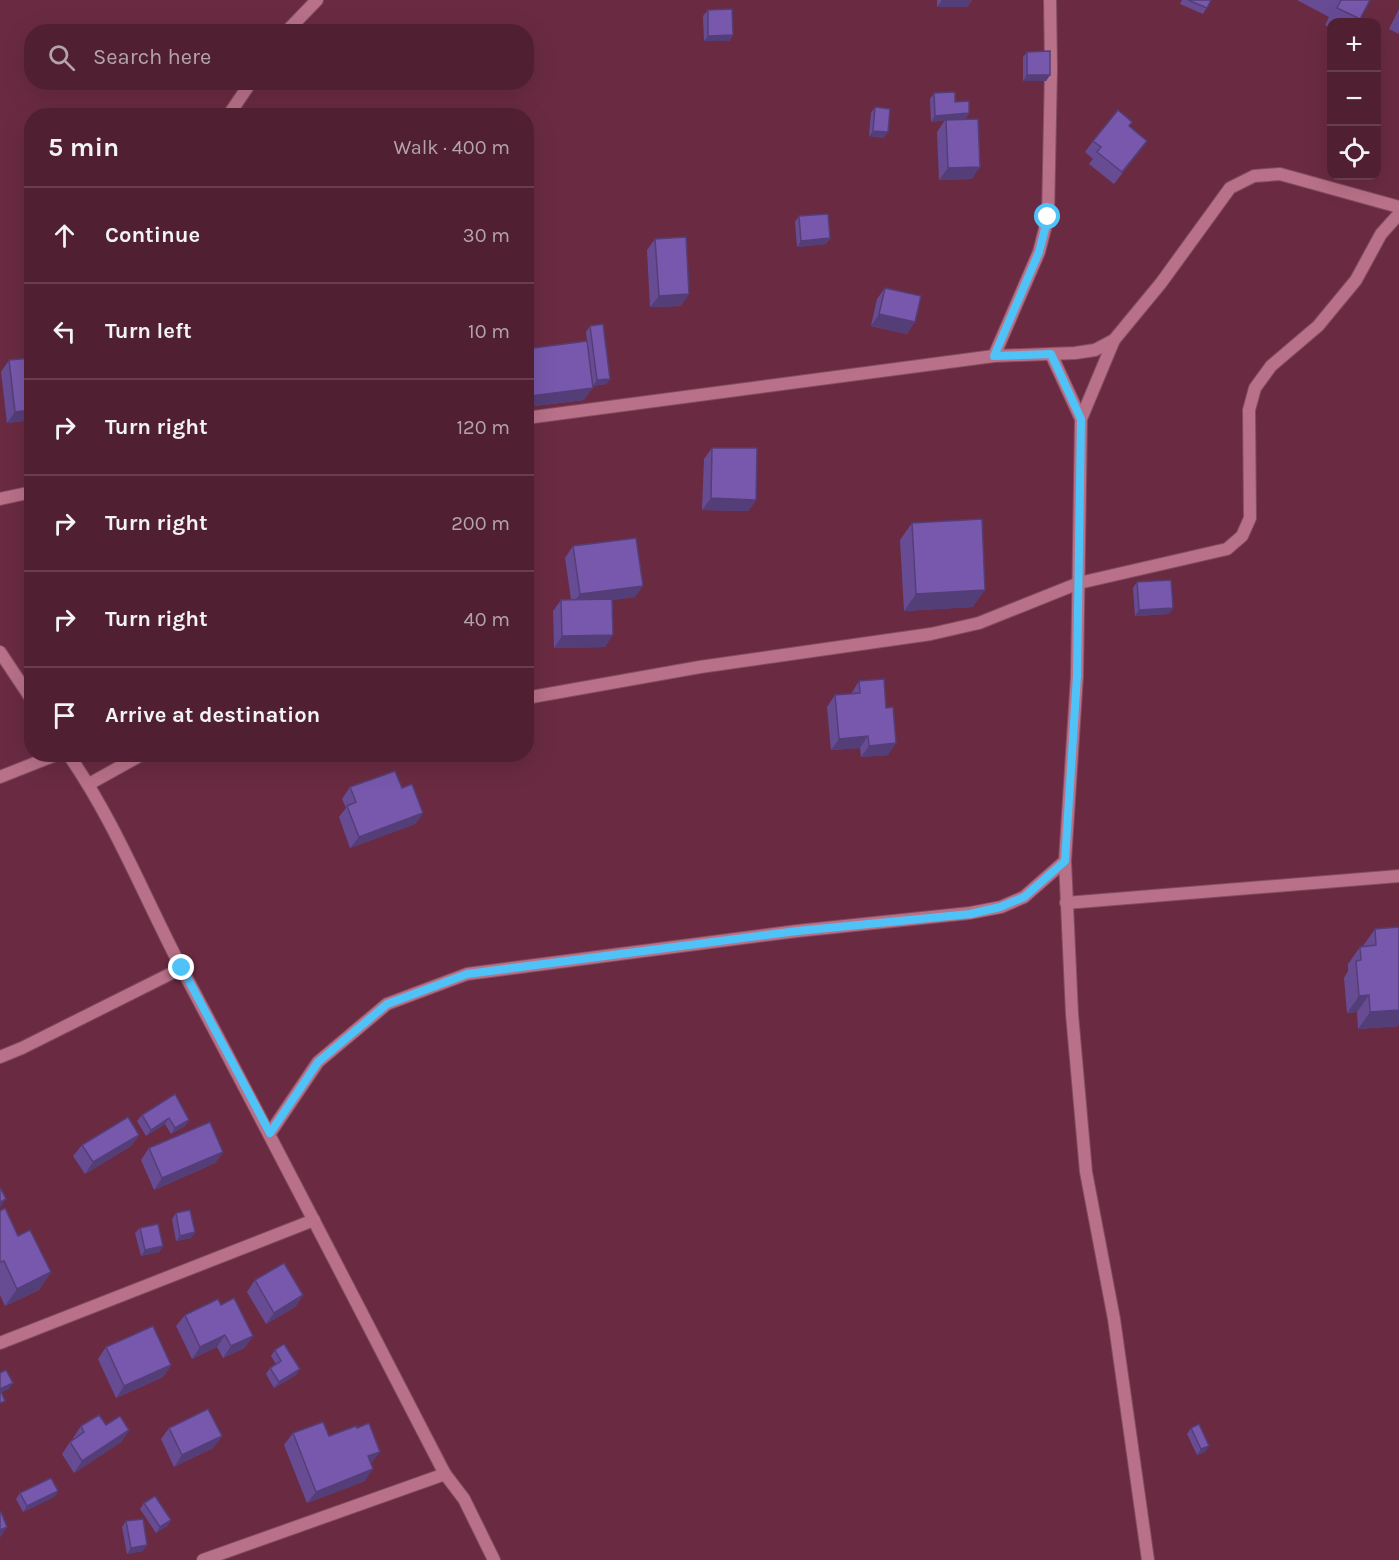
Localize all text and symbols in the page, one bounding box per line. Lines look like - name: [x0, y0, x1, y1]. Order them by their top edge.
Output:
- map controls: [1327, 18, 1381, 180]
- button: +: [1327, 18, 1381, 72]
- search box: [24, 24, 534, 90]
- icon: search: [45, 41, 78, 74]
- text: Search here: [93, 44, 211, 70]
- button: −: [1327, 72, 1381, 126]
- button: locate: [1327, 126, 1381, 180]
- text: 5 min: [48, 132, 119, 163]
- text: Walk · 400 m: [393, 136, 510, 159]
- route start: [1034, 203, 1060, 229]
- icon: ahead: [48, 219, 81, 252]
- text: Continue: [105, 222, 200, 248]
- text: 30 m: [463, 224, 510, 247]
- icon: left: [48, 315, 81, 348]
- text: Turn left: [105, 318, 192, 344]
- text: 10 m: [468, 320, 510, 343]
- icon: right: [48, 411, 81, 444]
- text: Turn right: [105, 414, 208, 440]
- text: 120 m: [456, 416, 510, 439]
- icon: right: [48, 507, 81, 540]
- text: Turn right: [105, 510, 208, 536]
- text: 200 m: [451, 512, 510, 535]
- icon: right: [48, 603, 81, 636]
- text: Turn right: [105, 606, 208, 632]
- text: 40 m: [464, 608, 510, 631]
- icon: arrive: [48, 699, 81, 732]
- text: Arrive at destination: [105, 702, 320, 728]
- route end: [168, 954, 194, 980]

